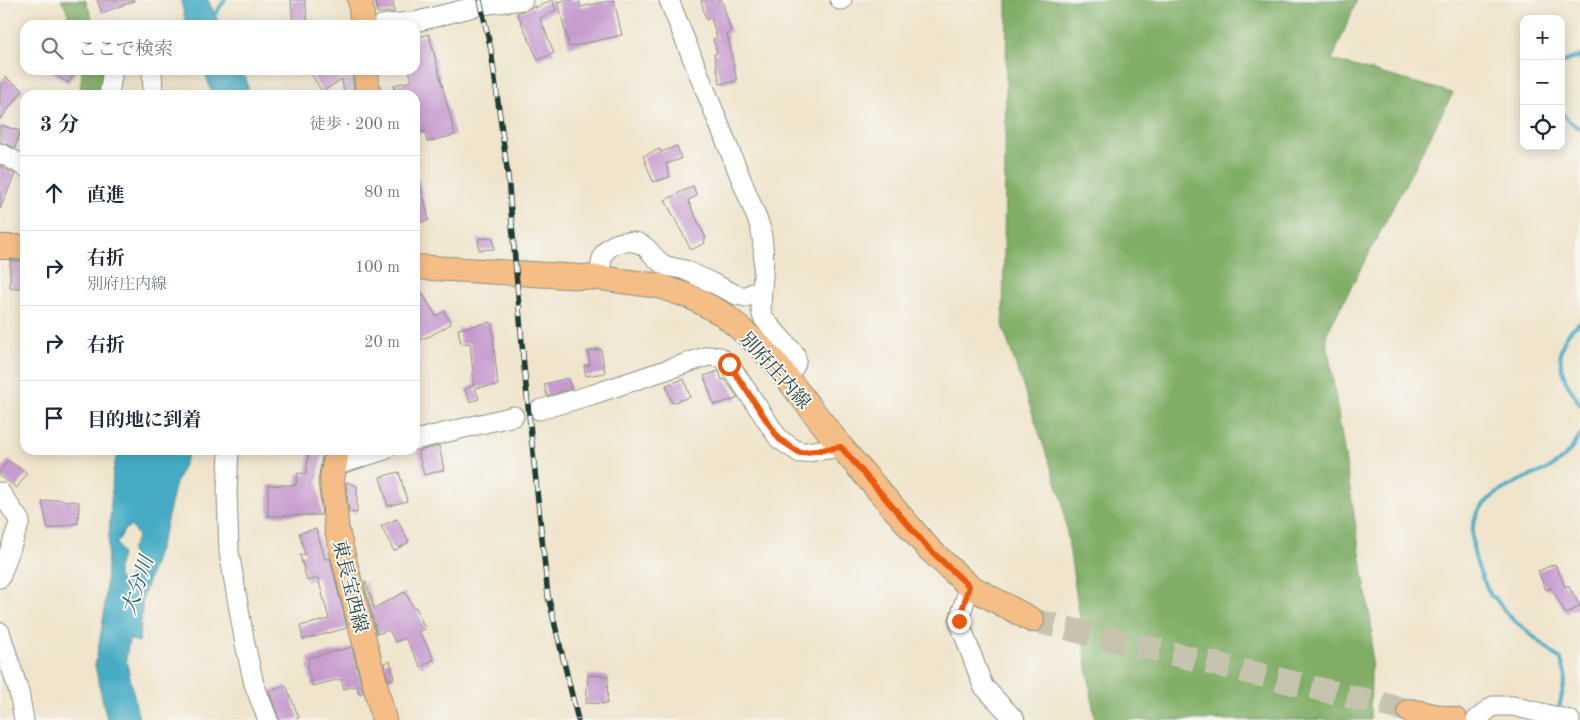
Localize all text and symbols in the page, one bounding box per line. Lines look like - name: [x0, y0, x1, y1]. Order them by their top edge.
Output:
- map controls: [1520, 15, 1565, 150]
- button: +: [1520, 15, 1565, 60]
- search box: [20, 20, 420, 75]
- icon: search: [38, 34, 66, 62]
- text: ここで検索: [78, 41, 173, 60]
- button: −: [1520, 60, 1565, 105]
- button: locate: [1520, 105, 1565, 150]
- text: 3 分: [40, 115, 79, 136]
- text: 徒歩 · 200 m: [310, 117, 400, 133]
- icon: ahead: [40, 179, 68, 207]
- text: 80 m: [364, 185, 400, 201]
- text: 直進: [87, 187, 125, 206]
- text: 右折: [87, 250, 125, 269]
- icon: right: [40, 254, 68, 282]
- text: 100 m: [355, 260, 400, 276]
- text: 別府庄内線: [87, 277, 167, 293]
- icon: right: [40, 329, 68, 357]
- street label: 別府庄内線: [735, 329, 814, 413]
- text: 20 m: [364, 335, 400, 351]
- text: 右折: [87, 337, 125, 356]
- route start: [718, 353, 741, 376]
- icon: arrive: [40, 404, 68, 432]
- text: 目的地に到着: [87, 412, 201, 431]
- street label: 東長宝西線: [328, 537, 372, 635]
- water label: 大分川: [118, 551, 159, 617]
- route end: [948, 610, 971, 633]

